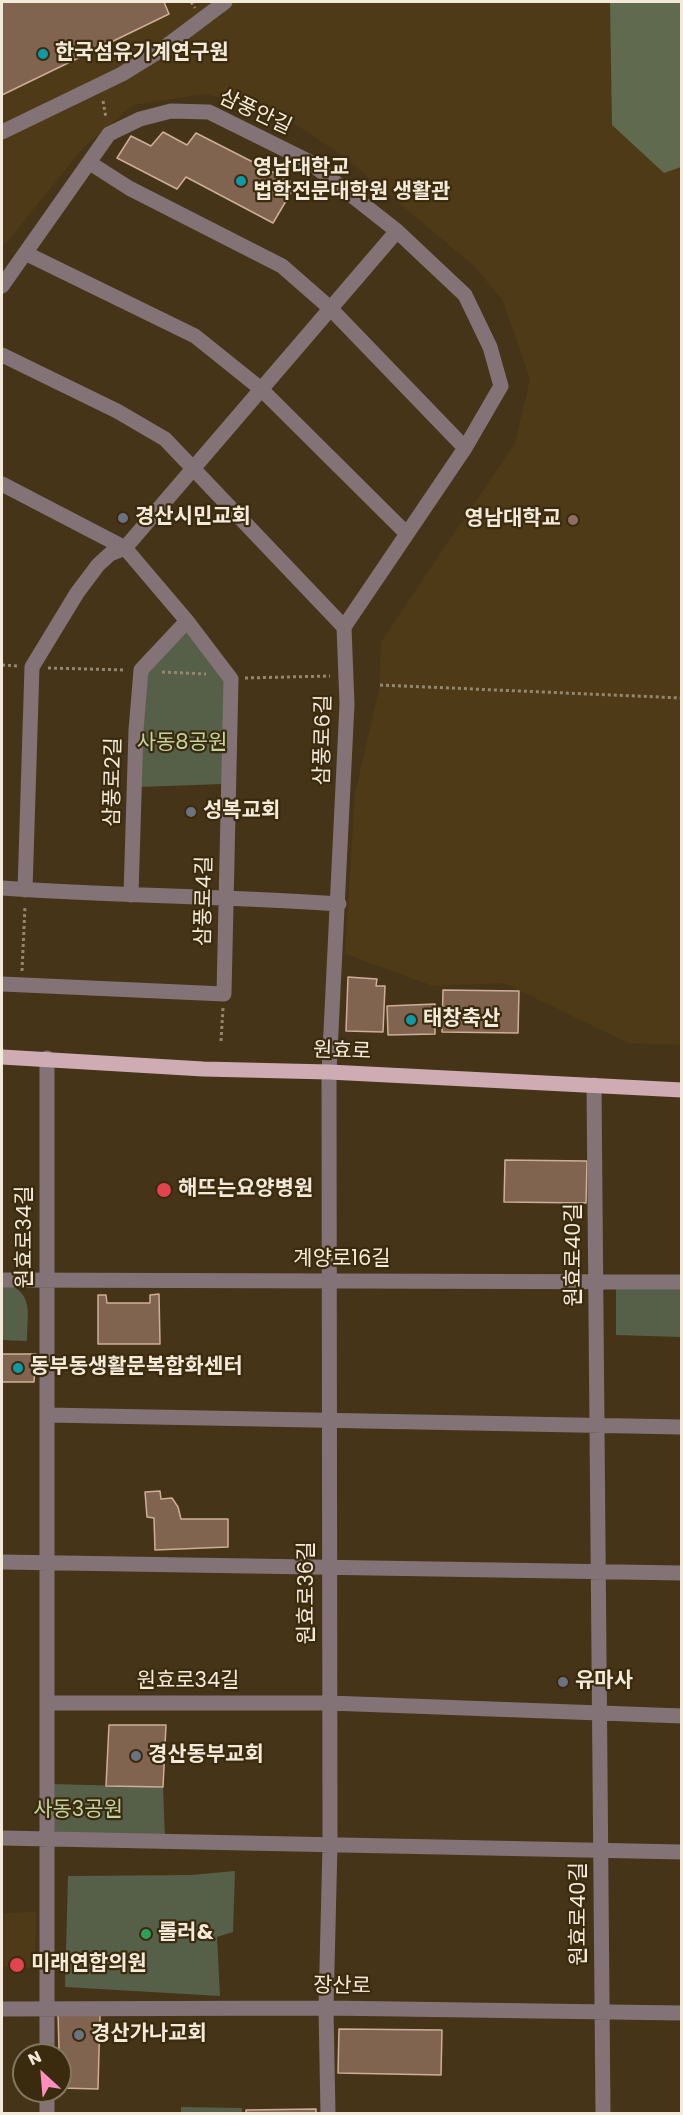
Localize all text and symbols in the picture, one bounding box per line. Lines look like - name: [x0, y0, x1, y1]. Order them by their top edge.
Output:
- place label: 한국섬유기계연구원: [55, 41, 229, 67]
- marker: 한국섬유기계연구원: [36, 47, 50, 61]
- street label: 삼풍안길: [215, 85, 295, 141]
- place label: 영남대학교 법학전문대학원 생활관: [253, 156, 451, 206]
- marker: 영남대학교 법학전문대학원 생활관: [234, 174, 248, 188]
- place label: 경산시민교회: [135, 505, 251, 531]
- place label: 영남대학교: [464, 507, 561, 533]
- marker: 경산시민교회: [116, 511, 130, 525]
- marker: 영남대학교: [566, 513, 580, 527]
- street label: 삼풍로6길: [311, 694, 337, 786]
- park label: 사동8공원: [137, 731, 227, 757]
- street label: 삼풍로2길: [101, 737, 127, 827]
- place label: 성복교회: [203, 799, 280, 825]
- marker: 성복교회: [184, 805, 198, 819]
- street label: 삼풍로4길: [192, 856, 218, 946]
- place label: 태창축산: [423, 1007, 500, 1033]
- marker: 태창축산: [404, 1013, 418, 1027]
- street label: 원효로: [313, 1038, 371, 1066]
- place label: 해뜨는요양병원: [178, 1177, 313, 1203]
- marker: 해뜨는요양병원: [155, 1181, 173, 1199]
- street label: 원효로34길: [13, 1186, 39, 1288]
- street label: 원효로40길: [562, 1203, 588, 1307]
- street label: 계양로16길: [293, 1247, 391, 1273]
- place label: 동부동생활문복합화센터: [30, 1355, 243, 1381]
- marker: 동부동생활문복합화센터: [11, 1361, 25, 1375]
- street label: 원효로36길: [295, 1542, 321, 1644]
- street label: 원효로34길: [137, 1669, 239, 1695]
- place label: 유마사: [575, 1669, 633, 1695]
- marker: 유마사: [556, 1675, 570, 1689]
- place label: 경산동부교회: [148, 1743, 264, 1769]
- marker: 경산동부교회: [129, 1749, 143, 1763]
- park label: 사동3공원: [33, 1798, 123, 1824]
- street label: 원효로40길: [567, 1862, 593, 1966]
- place label: 롤러&: [158, 1921, 213, 1947]
- marker: 롤러&: [139, 1927, 153, 1941]
- place label: 미래연합의원: [31, 1952, 147, 1978]
- marker: 미래연합의원: [8, 1956, 26, 1974]
- street label: 장산로: [313, 1974, 371, 2000]
- place label: 경산가나교회: [91, 2022, 207, 2048]
- marker: 경산가나교회: [72, 2028, 86, 2042]
- north arrow: [12, 2043, 72, 2103]
- text: N: [24, 2045, 45, 2071]

